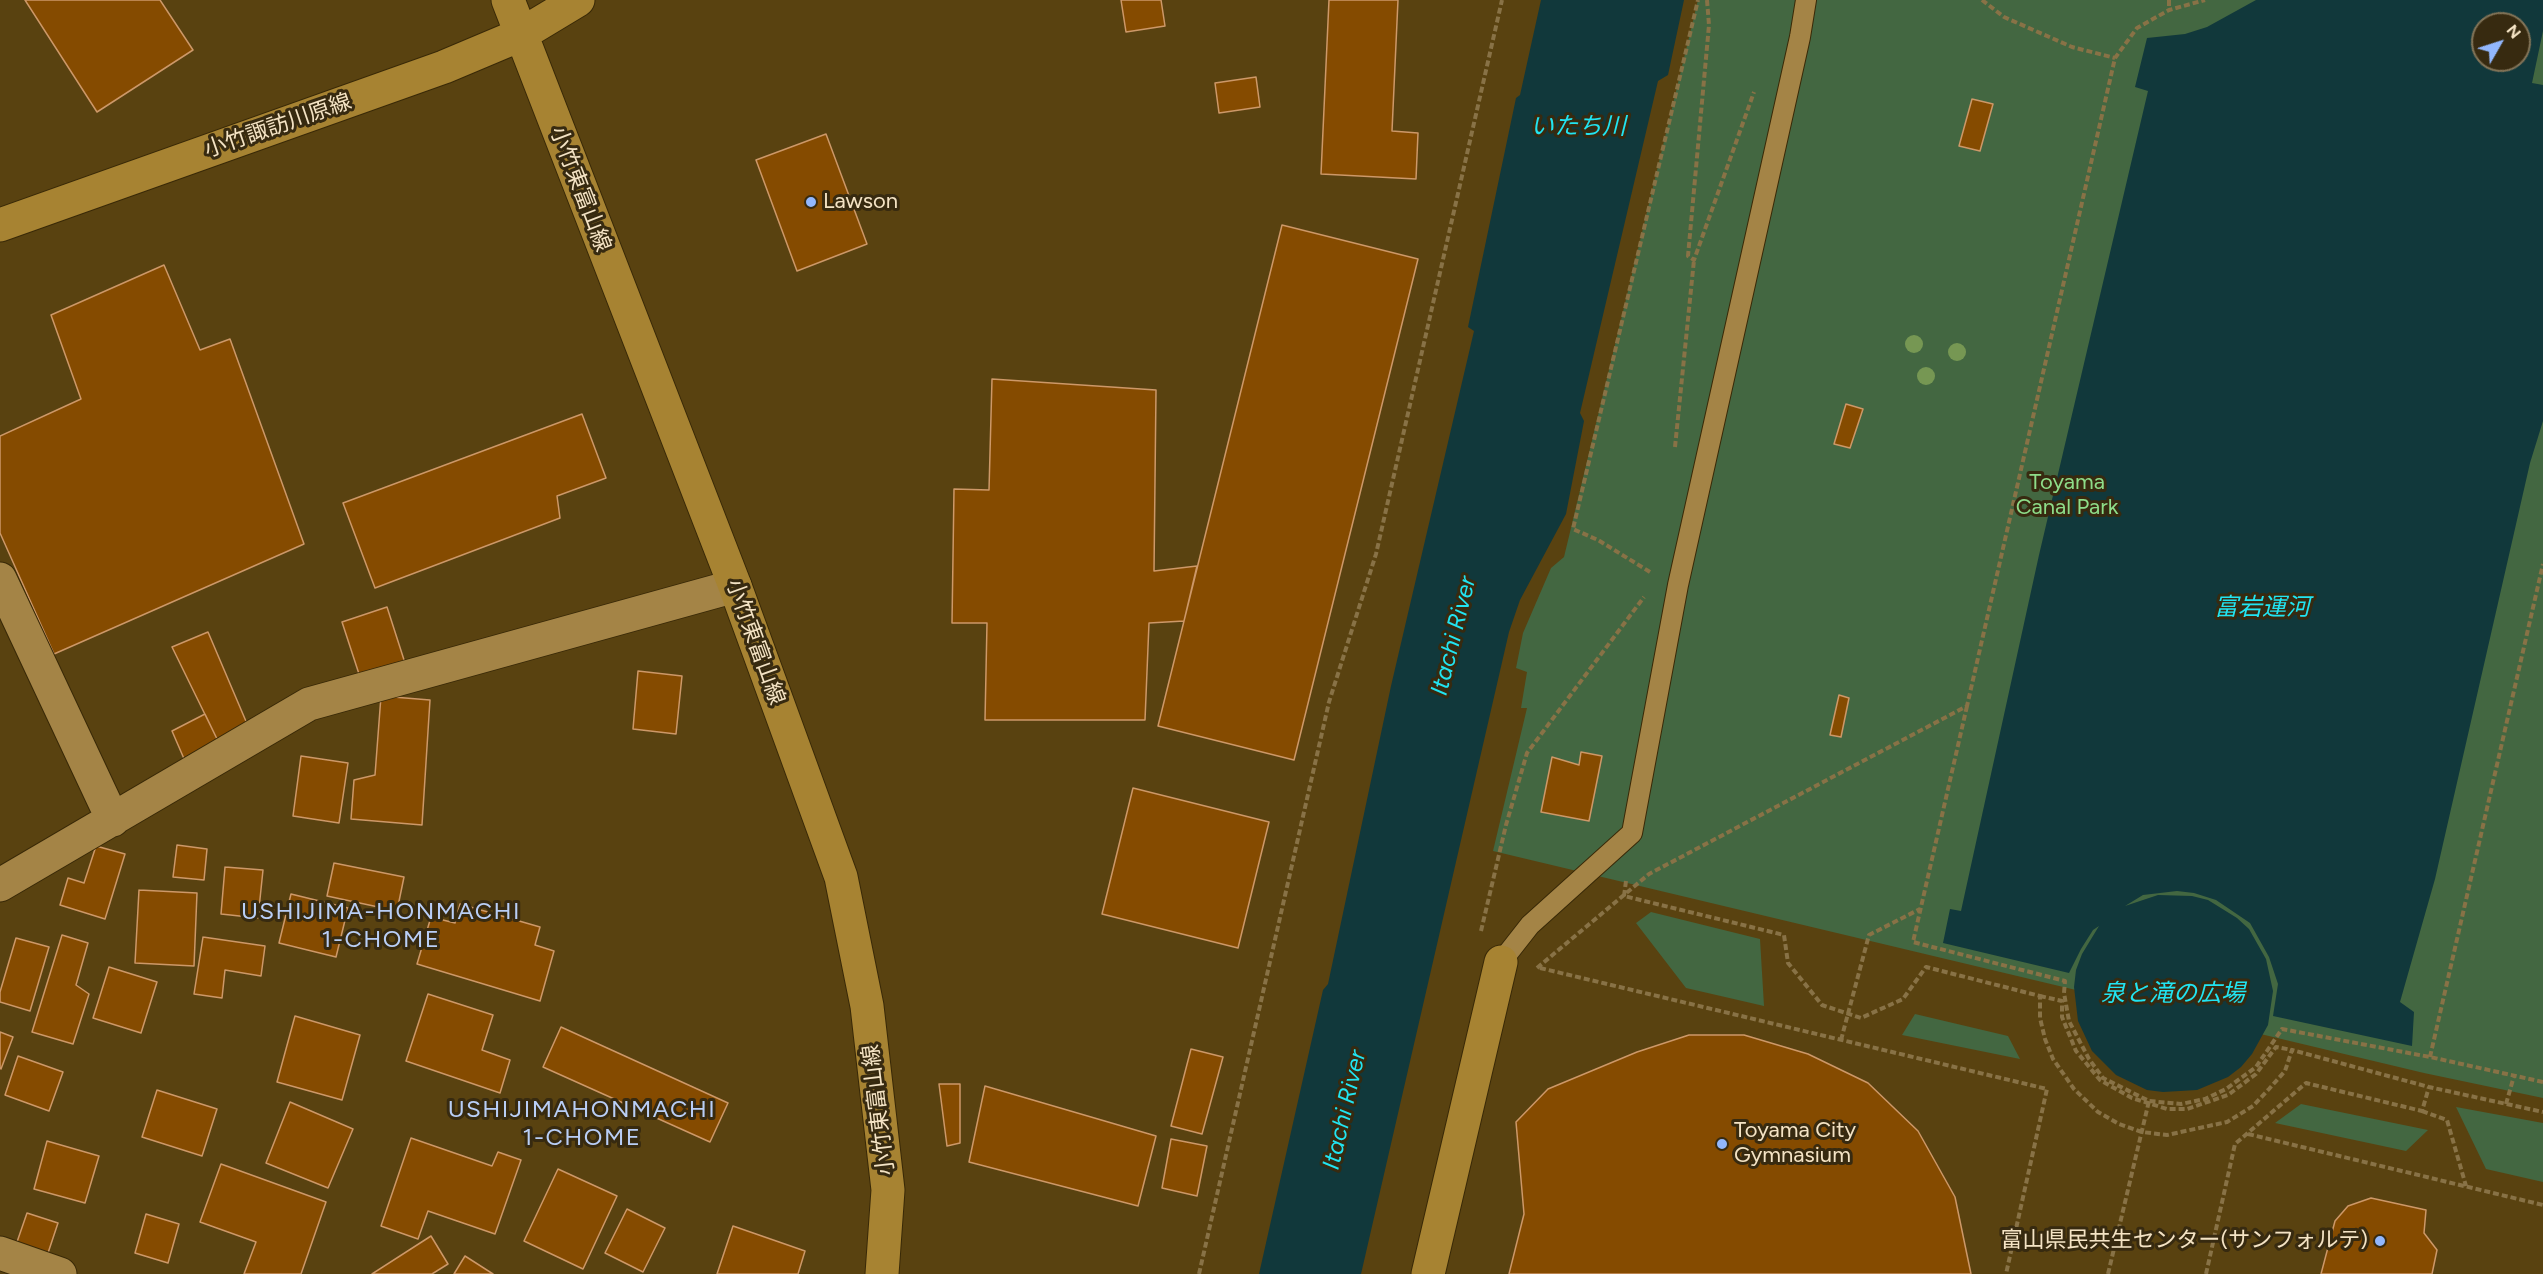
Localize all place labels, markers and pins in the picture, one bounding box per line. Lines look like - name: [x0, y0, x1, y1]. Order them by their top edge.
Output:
- place label: Lawson: [823, 189, 898, 215]
- marker: Lawson: [804, 195, 818, 209]
- place label: Toyama City Gymnasium: [1734, 1118, 1856, 1170]
- marker: Toyama City Gymnasium: [1715, 1137, 1729, 1151]
- place label: 富山県民共生センター(サンフォルテ): [2001, 1228, 2368, 1254]
- marker: 富山県民共生センター(サンフォルテ): [2373, 1234, 2387, 1248]

